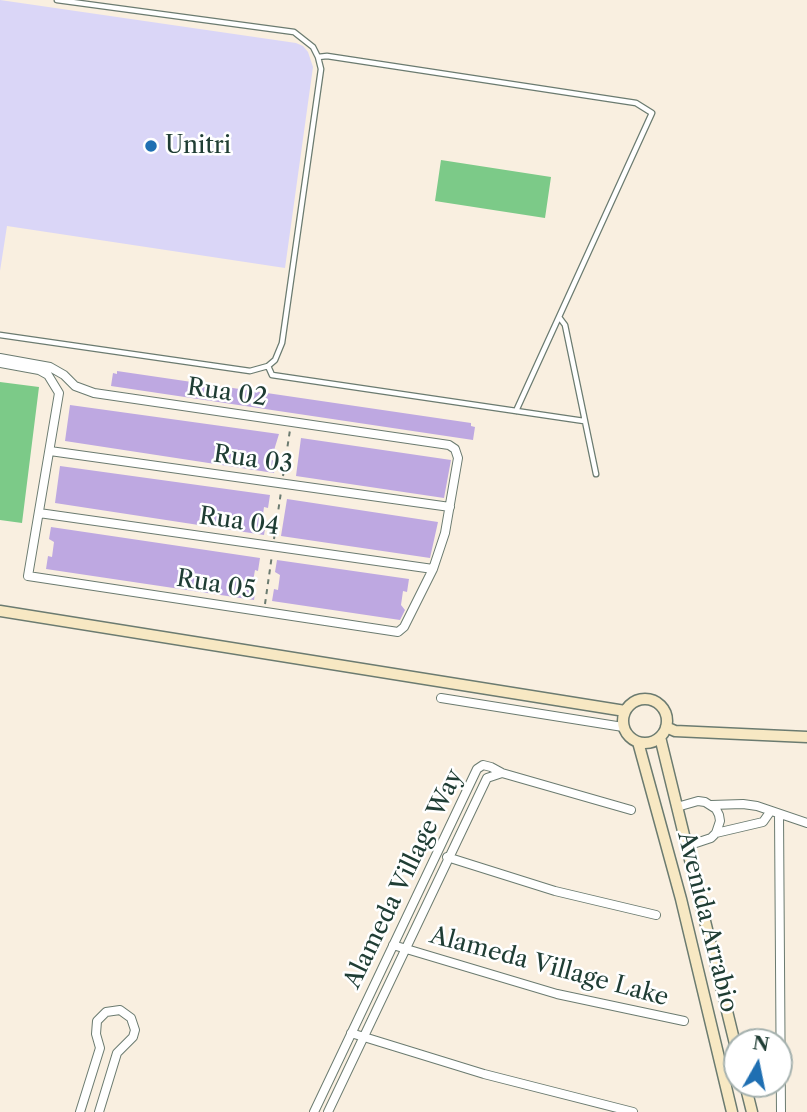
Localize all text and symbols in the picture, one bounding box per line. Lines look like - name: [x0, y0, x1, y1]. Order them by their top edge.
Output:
- place label: Unitri: [165, 132, 231, 160]
- marker: Unitri: [143, 138, 159, 154]
- street label: Rua 02: [185, 373, 269, 413]
- street label: Rua 03: [211, 440, 295, 480]
- street label: Rua 04: [197, 502, 281, 542]
- street label: Rua 05: [174, 565, 258, 605]
- street label: Alameda Village Way: [338, 765, 470, 993]
- street label: Avenida Arrabio: [671, 829, 743, 1015]
- street label: Alameda Village Lake: [427, 921, 671, 1013]
- north arrow: [723, 1028, 793, 1098]
- text: N: [751, 1031, 771, 1056]

